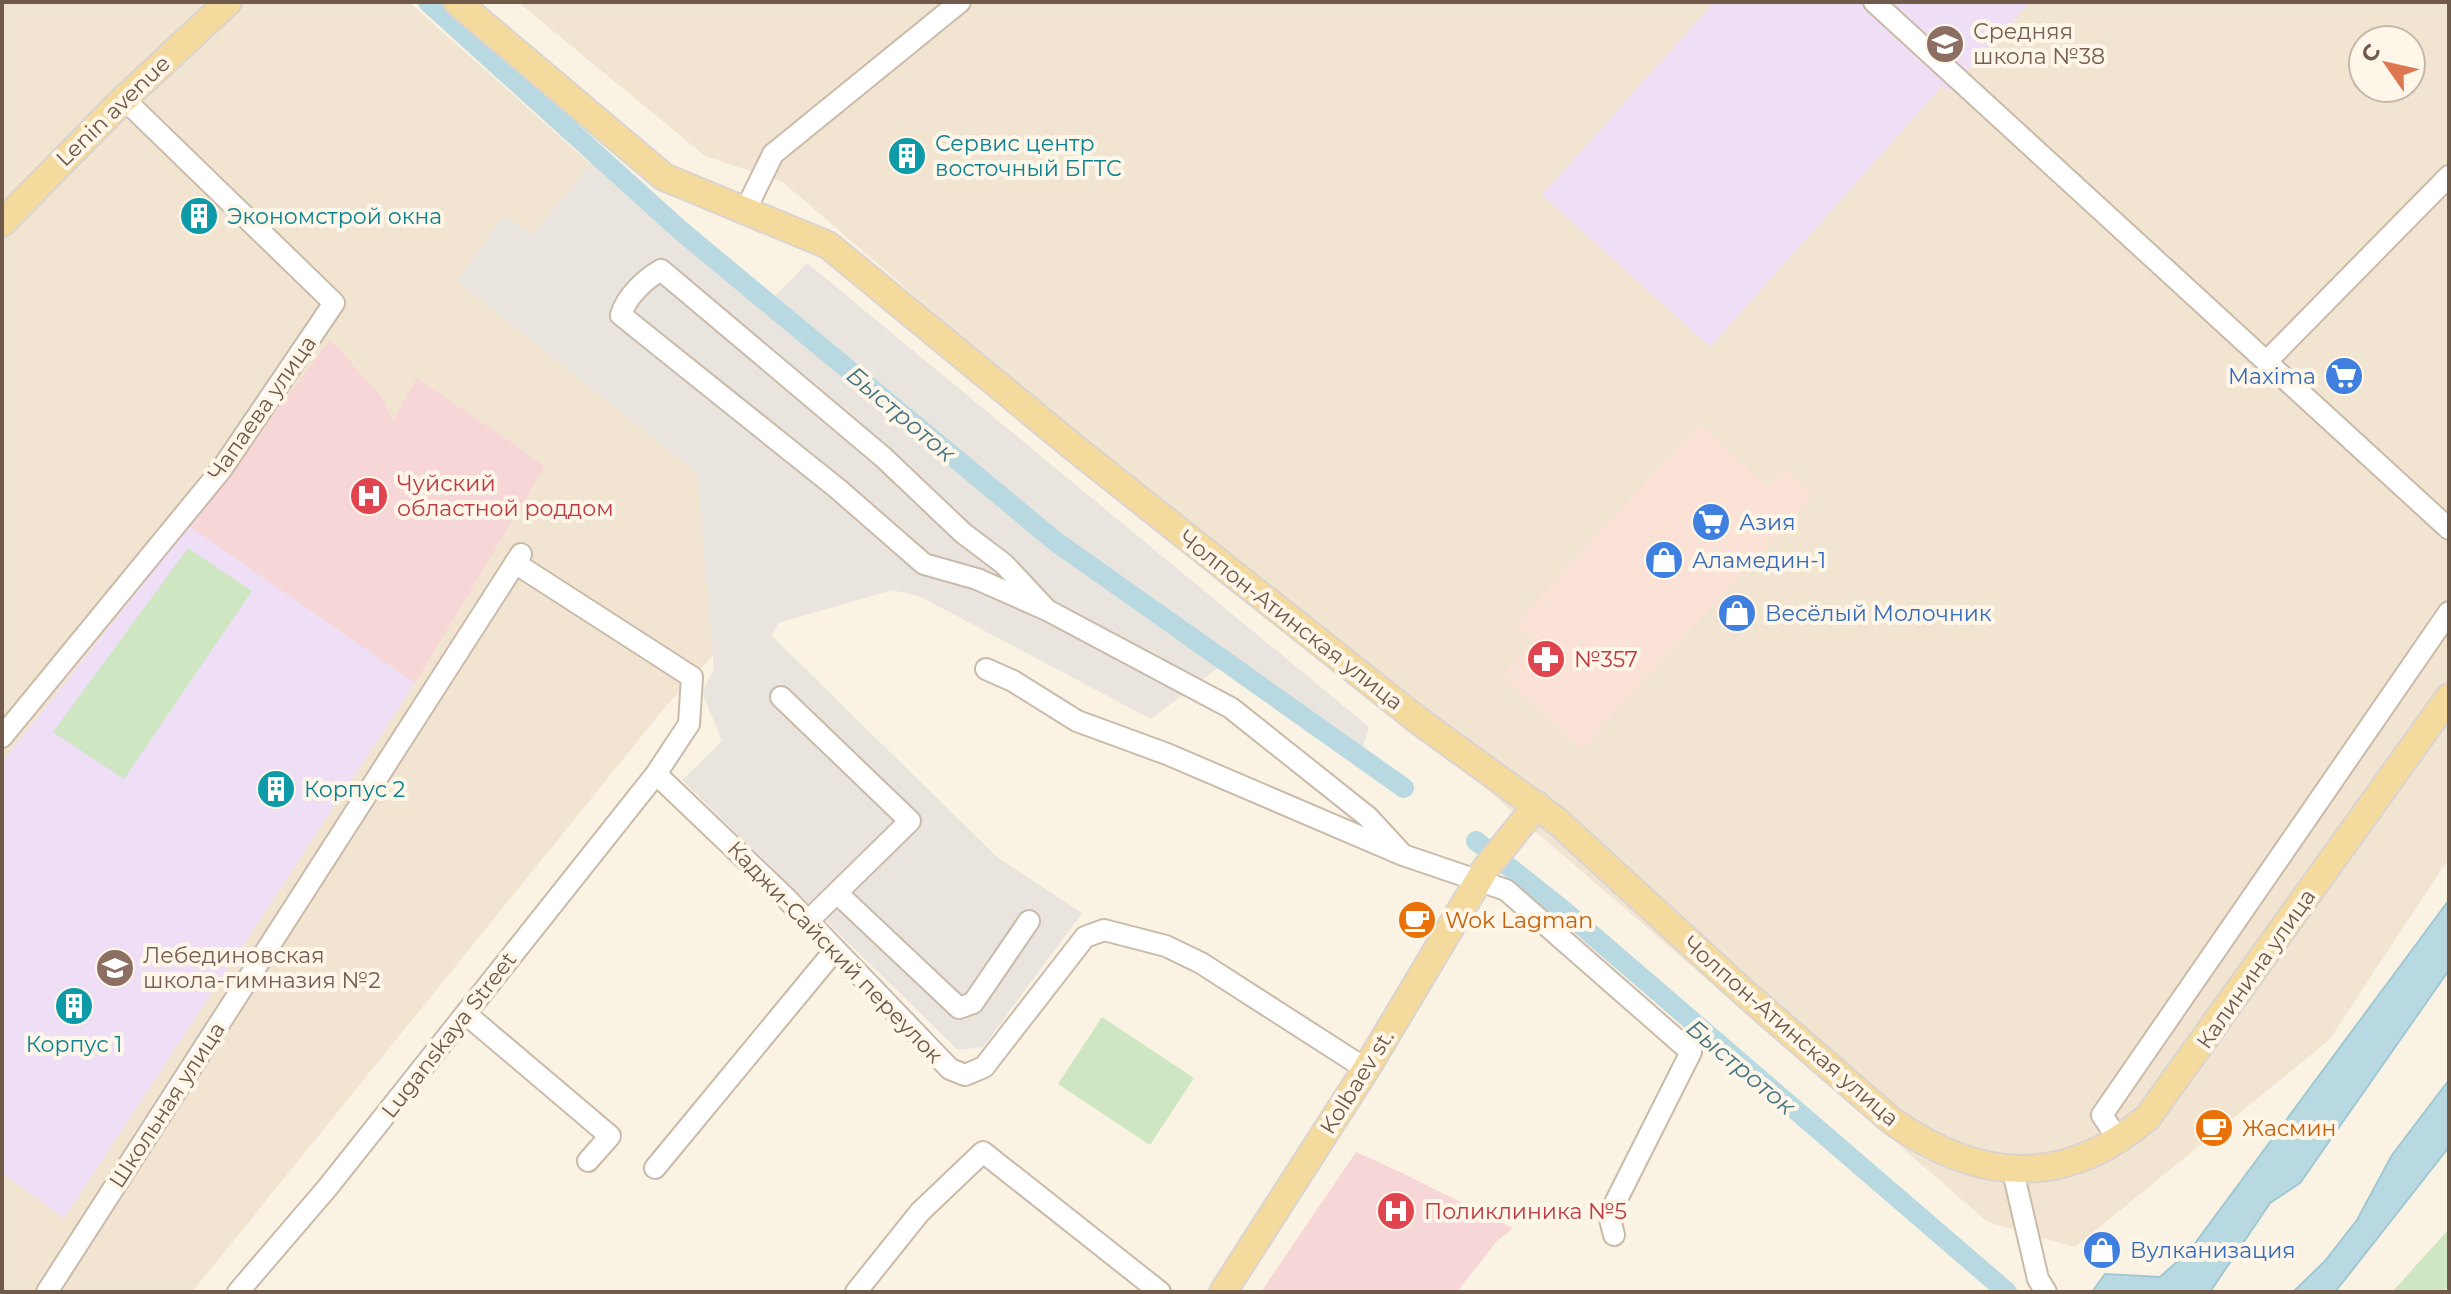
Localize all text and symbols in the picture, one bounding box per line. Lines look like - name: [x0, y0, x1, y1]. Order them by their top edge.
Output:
- place label: Средняя школа №38: [1973, 18, 2105, 70]
- school or university icon: Средняя школа №38: [1924, 23, 1966, 65]
- north arrow: [2347, 24, 2427, 104]
- text: С: [2355, 39, 2387, 67]
- street label: Lenin avenue: [50, 50, 176, 172]
- place label: Сервис центр восточный БГТС: [935, 130, 1122, 182]
- building icon: Сервис центр восточный БГТС: [886, 135, 928, 177]
- building icon: Экономстрой окна: [178, 195, 220, 237]
- place label: Экономстрой окна: [227, 203, 442, 230]
- street label: Чапаева улица: [202, 330, 322, 486]
- supermarket icon: Maxima: [2323, 355, 2365, 397]
- water label: Быстроток: [841, 360, 962, 469]
- place label: Maxima: [2228, 363, 2316, 390]
- place label: Чуйский областной роддом: [397, 470, 614, 522]
- hospital icon: Чуйский областной роддом: [348, 475, 390, 517]
- supermarket icon: Азия: [1690, 501, 1732, 543]
- place label: Азия: [1739, 509, 1796, 536]
- street label: Чолпон-Атинская улица: [1174, 524, 1408, 716]
- shop icon: Аламедин-1: [1643, 539, 1685, 581]
- place label: Аламедин-1: [1692, 547, 1826, 574]
- shop icon: Весёлый Молочник: [1716, 592, 1758, 634]
- place label: Весёлый Молочник: [1765, 600, 1992, 627]
- pharmacy icon: №357: [1525, 638, 1567, 680]
- place label: №357: [1574, 646, 1638, 673]
- building icon: Корпус 2: [255, 768, 297, 810]
- place label: Корпус 2: [304, 776, 405, 803]
- street label: Каджи-Сайский переулок: [722, 835, 948, 1069]
- street label: Калинина улица: [2191, 884, 2321, 1054]
- cafe icon: Wok Lagman: [1396, 899, 1438, 941]
- place label: Wok Lagman: [1445, 907, 1593, 934]
- street label: Чолпон-Атинская улица: [1678, 930, 1904, 1132]
- place label: Лебединовская школа-гимназия №2: [143, 942, 381, 994]
- street label: Luganskaya Street: [376, 946, 522, 1123]
- school or university icon: Лебединовская школа-гимназия №2: [94, 947, 136, 989]
- building icon: Корпус 1: [53, 985, 95, 1027]
- water label: Быстроток: [1681, 1013, 1802, 1122]
- street label: Школьная улица: [103, 1017, 231, 1193]
- street label: Kolbaev st.: [1314, 1025, 1400, 1139]
- place label: Корпус 1: [26, 1031, 122, 1058]
- cafe icon: Жасмин: [2193, 1107, 2235, 1149]
- place label: Жасмин: [2242, 1115, 2336, 1142]
- hospital icon: Поликлиника №5: [1375, 1190, 1417, 1232]
- place label: Поликлиника №5: [1424, 1198, 1627, 1225]
- shop icon: Вулканизация: [2081, 1229, 2123, 1271]
- place label: Вулканизация: [2130, 1237, 2296, 1264]

